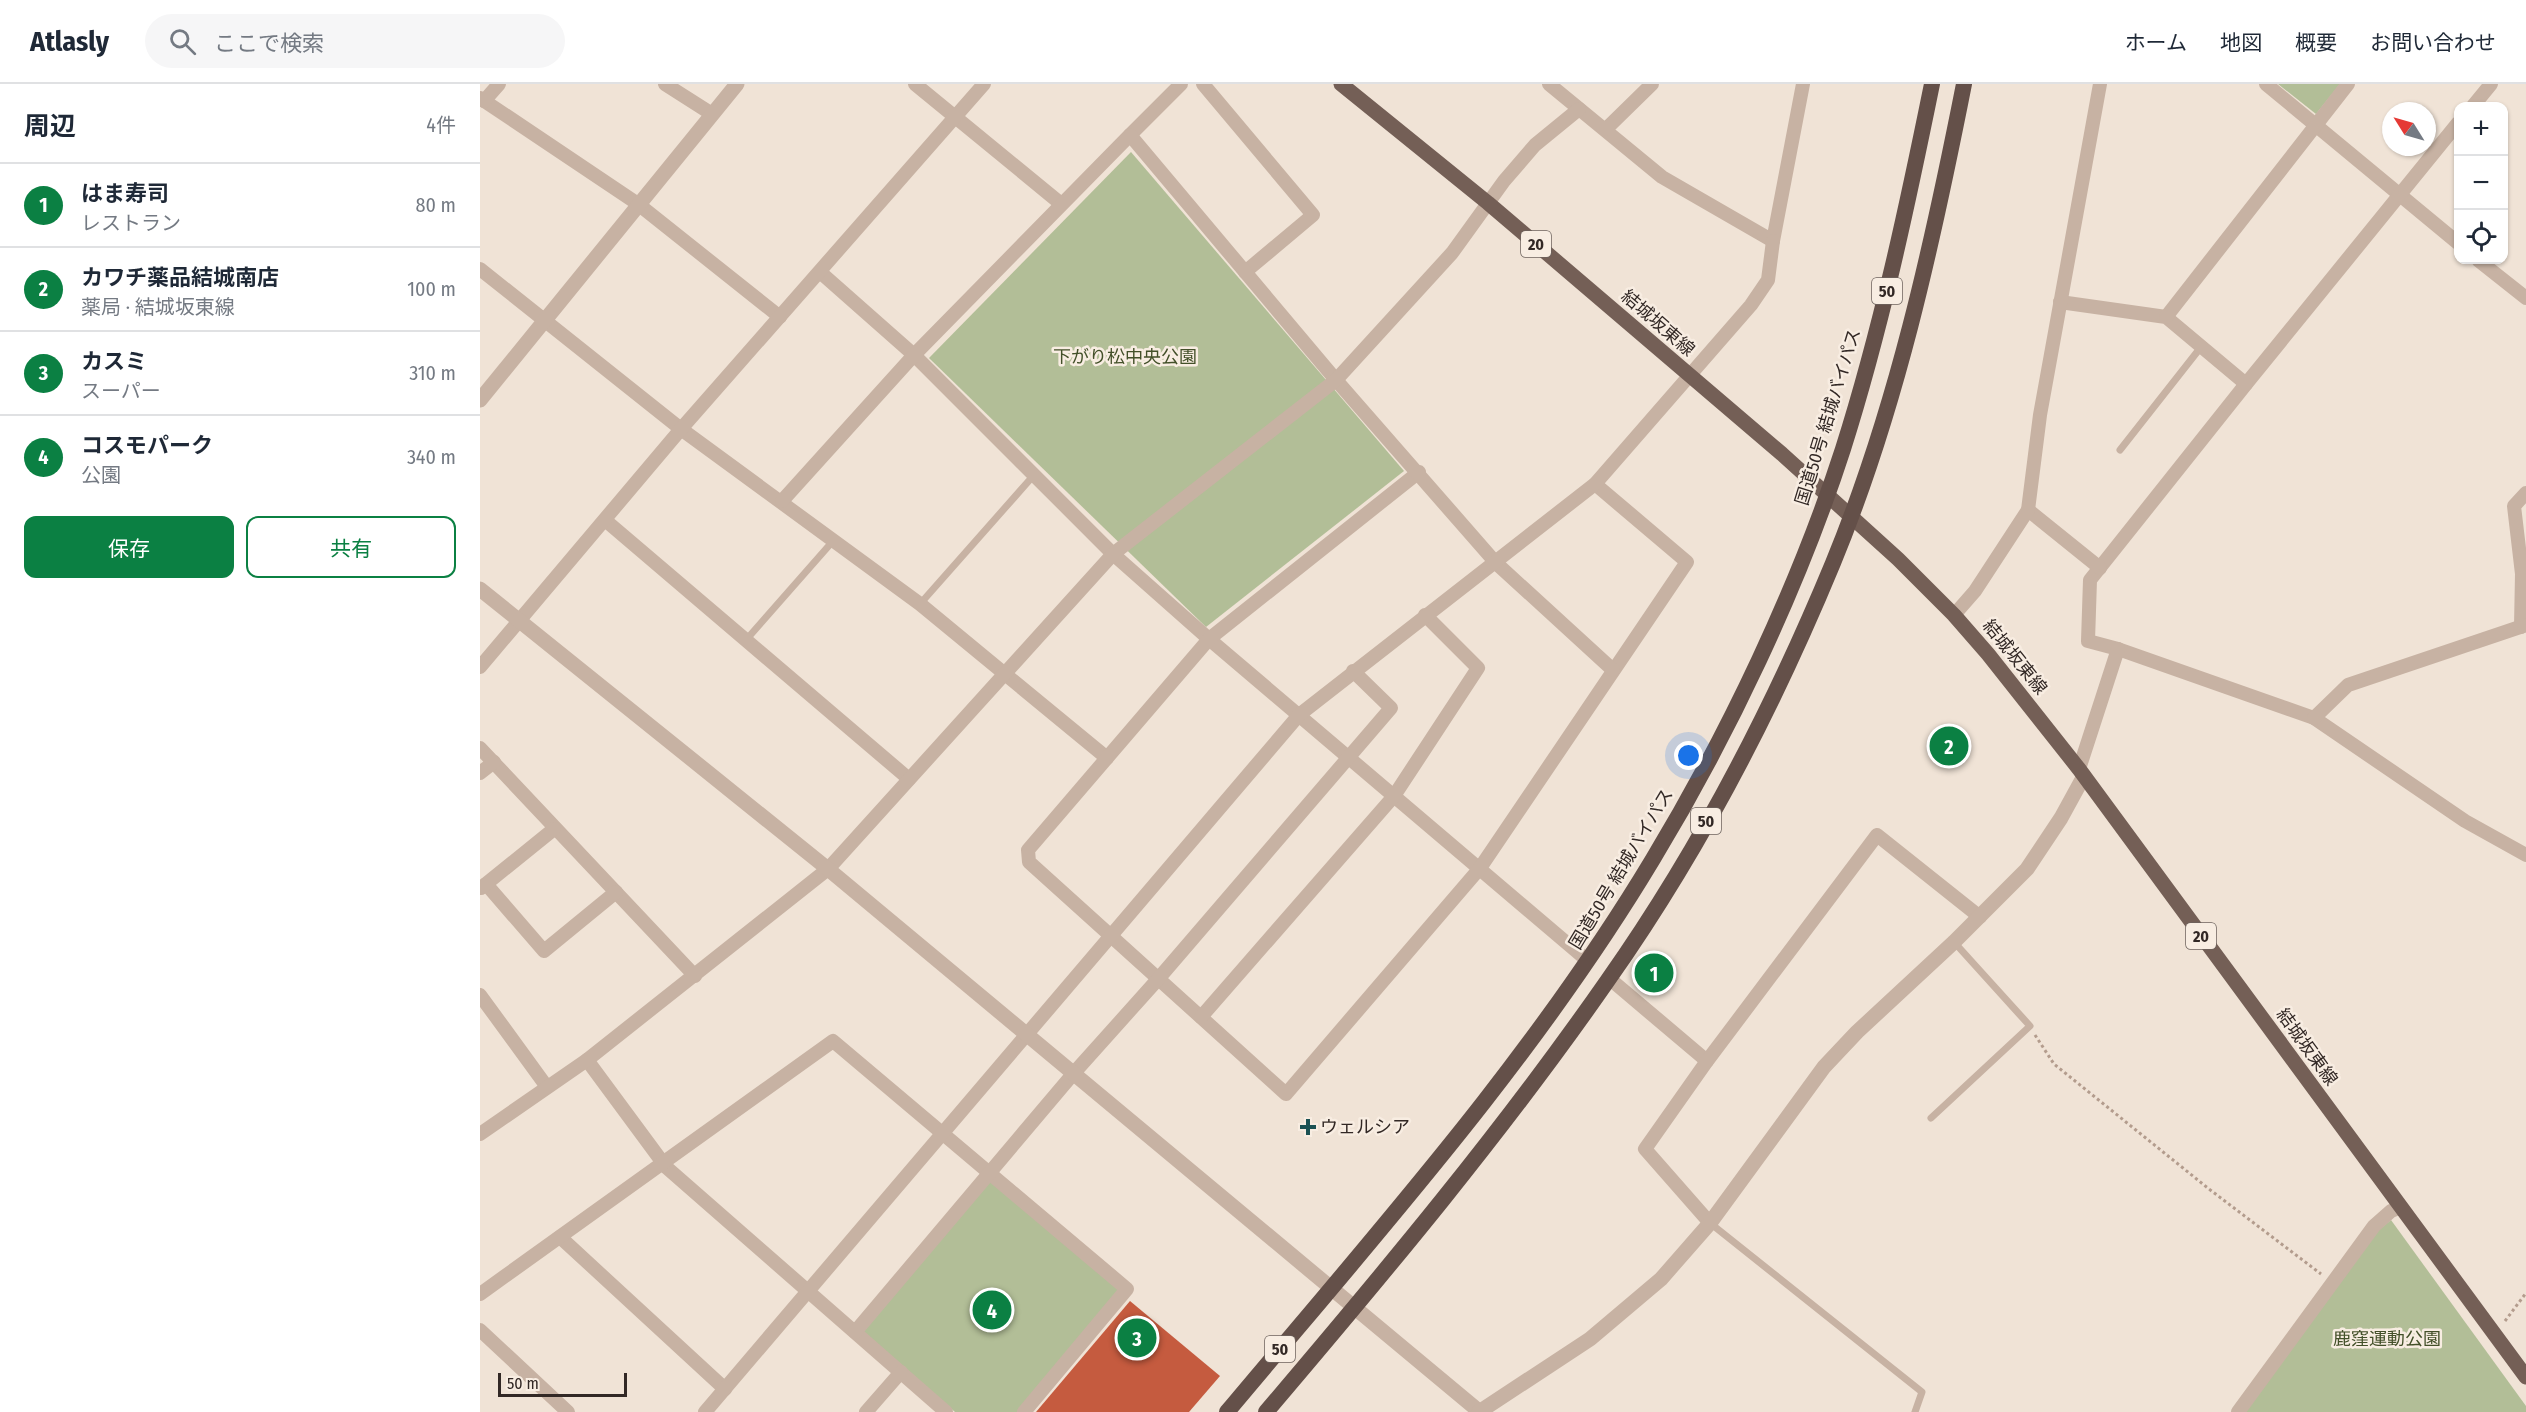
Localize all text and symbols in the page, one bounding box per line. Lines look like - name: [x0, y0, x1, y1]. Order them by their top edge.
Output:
- search box: [145, 14, 565, 68]
- text: Atlasly: [30, 25, 109, 58]
- icon: search: [166, 25, 199, 58]
- text: ここで検索: [214, 30, 324, 57]
- text: ホーム: [2125, 30, 2187, 56]
- text: 地図: [2220, 30, 2262, 56]
- text: 概要: [2295, 30, 2337, 56]
- text: お問い合わせ: [2370, 30, 2496, 56]
- north arrow: [2382, 102, 2436, 156]
- map controls: [2454, 102, 2508, 264]
- button: +: [2454, 102, 2508, 156]
- text: 周辺: [24, 111, 76, 142]
- text: 4件: [426, 113, 456, 137]
- button: −: [2454, 156, 2508, 210]
- text: はま寿司: [81, 180, 169, 207]
- text: 1: [39, 193, 48, 217]
- text: 80 m: [416, 193, 456, 217]
- button: locate: [2454, 210, 2508, 264]
- text: レストラン: [81, 211, 181, 235]
- road number: 20: [1521, 231, 1551, 257]
- text: カワチ薬品結城南店: [81, 264, 279, 291]
- text: 2: [39, 277, 48, 301]
- text: 100 m: [407, 277, 456, 301]
- road number: 50: [1872, 278, 1902, 304]
- street label: 結城坂東線: [1617, 285, 1699, 361]
- text: 薬局 · 結城坂東線: [81, 295, 235, 319]
- street label: 国道50号 結城バイパス: [1791, 326, 1865, 508]
- park label: 下がり松中央公園: [1053, 346, 1197, 368]
- text: カスミ: [81, 348, 147, 375]
- text: 3: [39, 361, 48, 385]
- text: 310 m: [409, 361, 456, 385]
- text: スーパー: [81, 379, 161, 403]
- text: コスモパーク: [81, 432, 213, 459]
- text: 4: [38, 445, 49, 469]
- text: 340 m: [407, 445, 456, 469]
- text: 公園: [81, 463, 121, 487]
- button: 保存: [24, 516, 234, 578]
- button: 共有: [246, 516, 456, 578]
- street label: 結城坂東線: [1978, 615, 2052, 699]
- pin: 2: [1930, 724, 1968, 768]
- your location: [1674, 741, 1703, 770]
- street label: 国道50号 結城バイパス: [1564, 785, 1678, 953]
- road number: 50: [1691, 808, 1721, 834]
- road number: 20: [2186, 923, 2216, 949]
- pin: 1: [1634, 950, 1674, 996]
- street label: 結城坂東線: [2272, 1004, 2342, 1090]
- place label: ウェルシア: [1320, 1116, 1410, 1138]
- marker: ウェルシア: [1301, 1120, 1315, 1134]
- pin: 4: [972, 1288, 1012, 1332]
- pin: 3: [1118, 1316, 1156, 1360]
- park label: 鹿窪運動公園: [2333, 1328, 2441, 1350]
- road number: 50: [1265, 1336, 1295, 1362]
- scale bar: [498, 1370, 627, 1398]
- text: 50 m: [507, 1374, 539, 1393]

